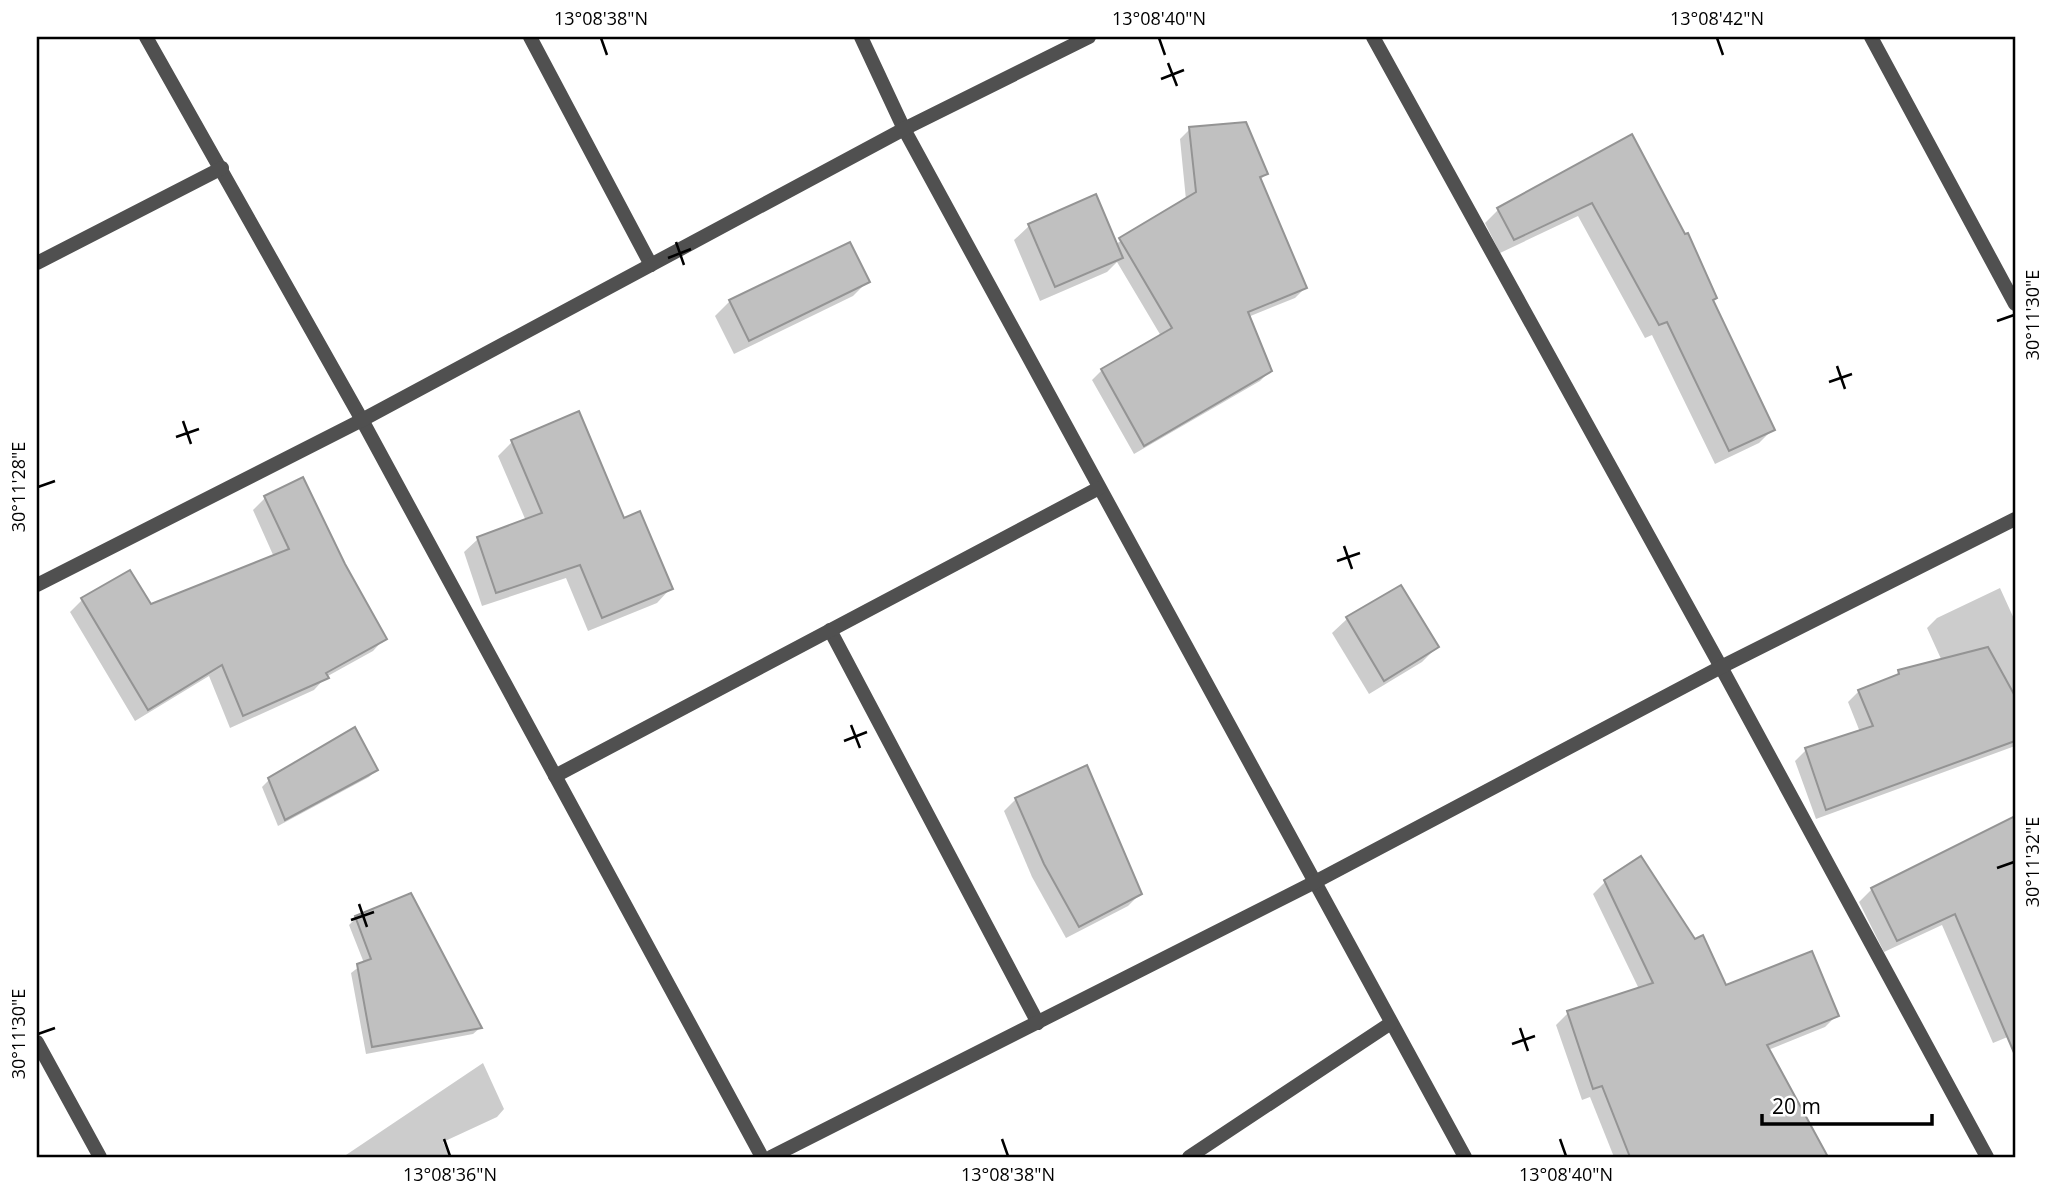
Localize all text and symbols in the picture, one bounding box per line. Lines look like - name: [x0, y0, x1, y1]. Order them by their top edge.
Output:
- text: 13°08'38"N: [554, 6, 648, 30]
- text: 13°08'40"N: [1112, 6, 1206, 30]
- text: 13°08'42"N: [1670, 6, 1764, 30]
- text: 30°11'30"E: [2020, 270, 2044, 360]
- text: 30°11'28"E: [6, 442, 30, 532]
- text: 30°11'32"E: [2020, 817, 2044, 907]
- text: 30°11'30"E: [6, 989, 30, 1079]
- scale bar: [1762, 1082, 1931, 1126]
- text: 20 m: [1772, 1092, 1821, 1120]
- text: 13°08'36"N: [403, 1162, 497, 1186]
- text: 13°08'38"N: [961, 1162, 1055, 1186]
- text: 13°08'40"N: [1519, 1162, 1613, 1186]

